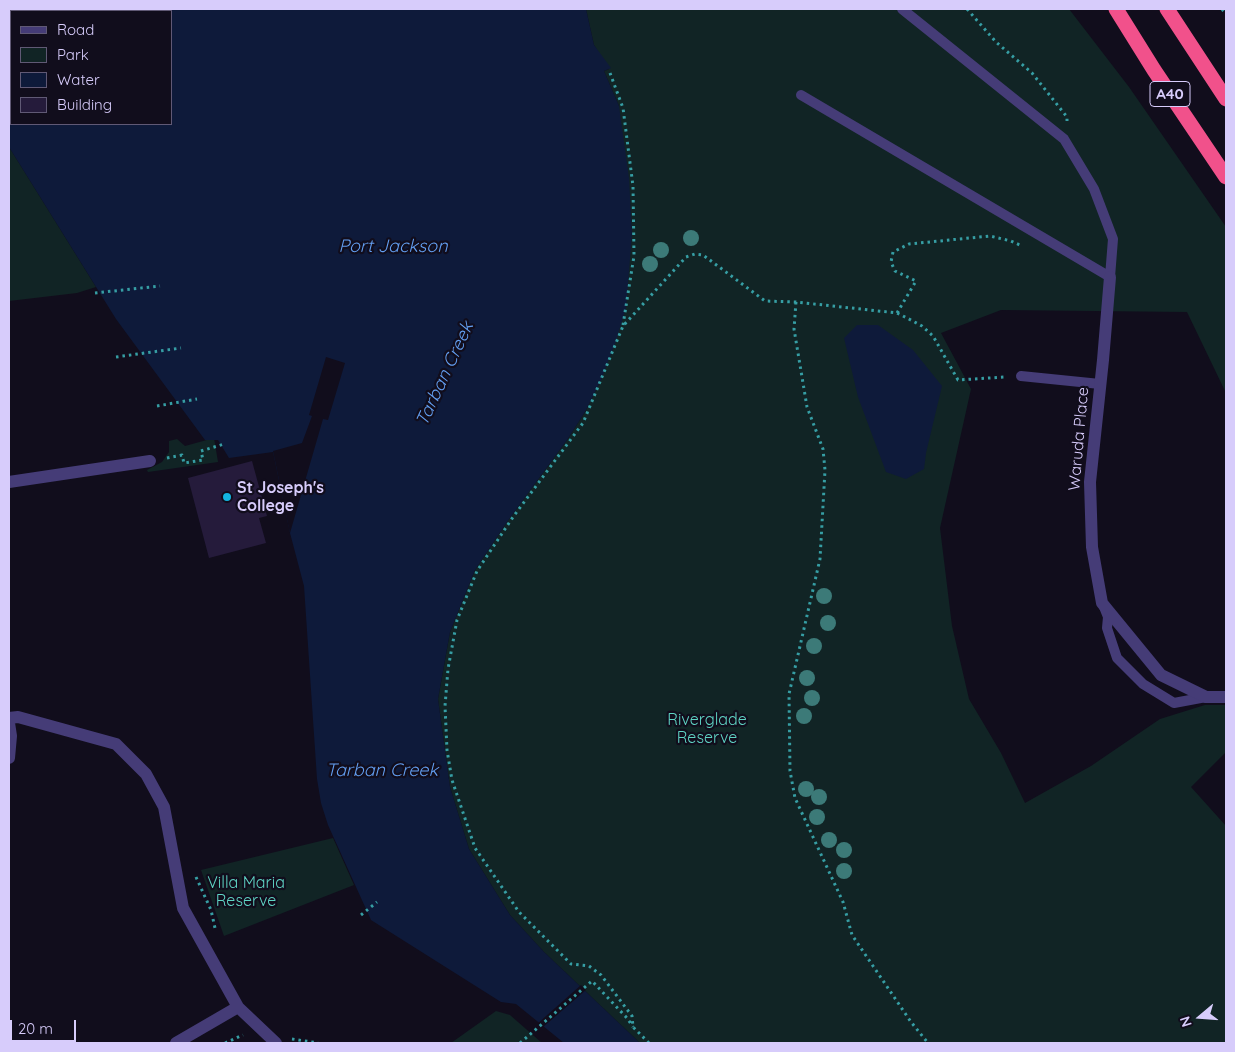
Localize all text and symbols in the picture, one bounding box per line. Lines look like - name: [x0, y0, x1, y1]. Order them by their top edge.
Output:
- legend: [10, 10, 172, 125]
- text: Road: [57, 20, 94, 39]
- text: Park: [57, 45, 89, 64]
- text: Water: [57, 70, 100, 89]
- road number: A40: [1150, 82, 1190, 106]
- text: Building: [57, 95, 112, 114]
- water label: Port Jackson: [338, 236, 448, 258]
- water label: Tarban Creek: [411, 319, 479, 429]
- street label: Waruda Place: [1065, 386, 1093, 492]
- place label: St Joseph's College: [237, 478, 324, 516]
- marker: St Joseph's College: [221, 491, 233, 503]
- park label: Riverglade Reserve: [667, 710, 747, 748]
- water label: Tarban Creek: [326, 760, 438, 782]
- park label: Villa Maria Reserve: [207, 873, 285, 911]
- north arrow: [1175, 992, 1225, 1042]
- scale bar: [12, 1010, 79, 1042]
- text: N: [1176, 1014, 1196, 1029]
- text: 20 m: [18, 1019, 53, 1038]

